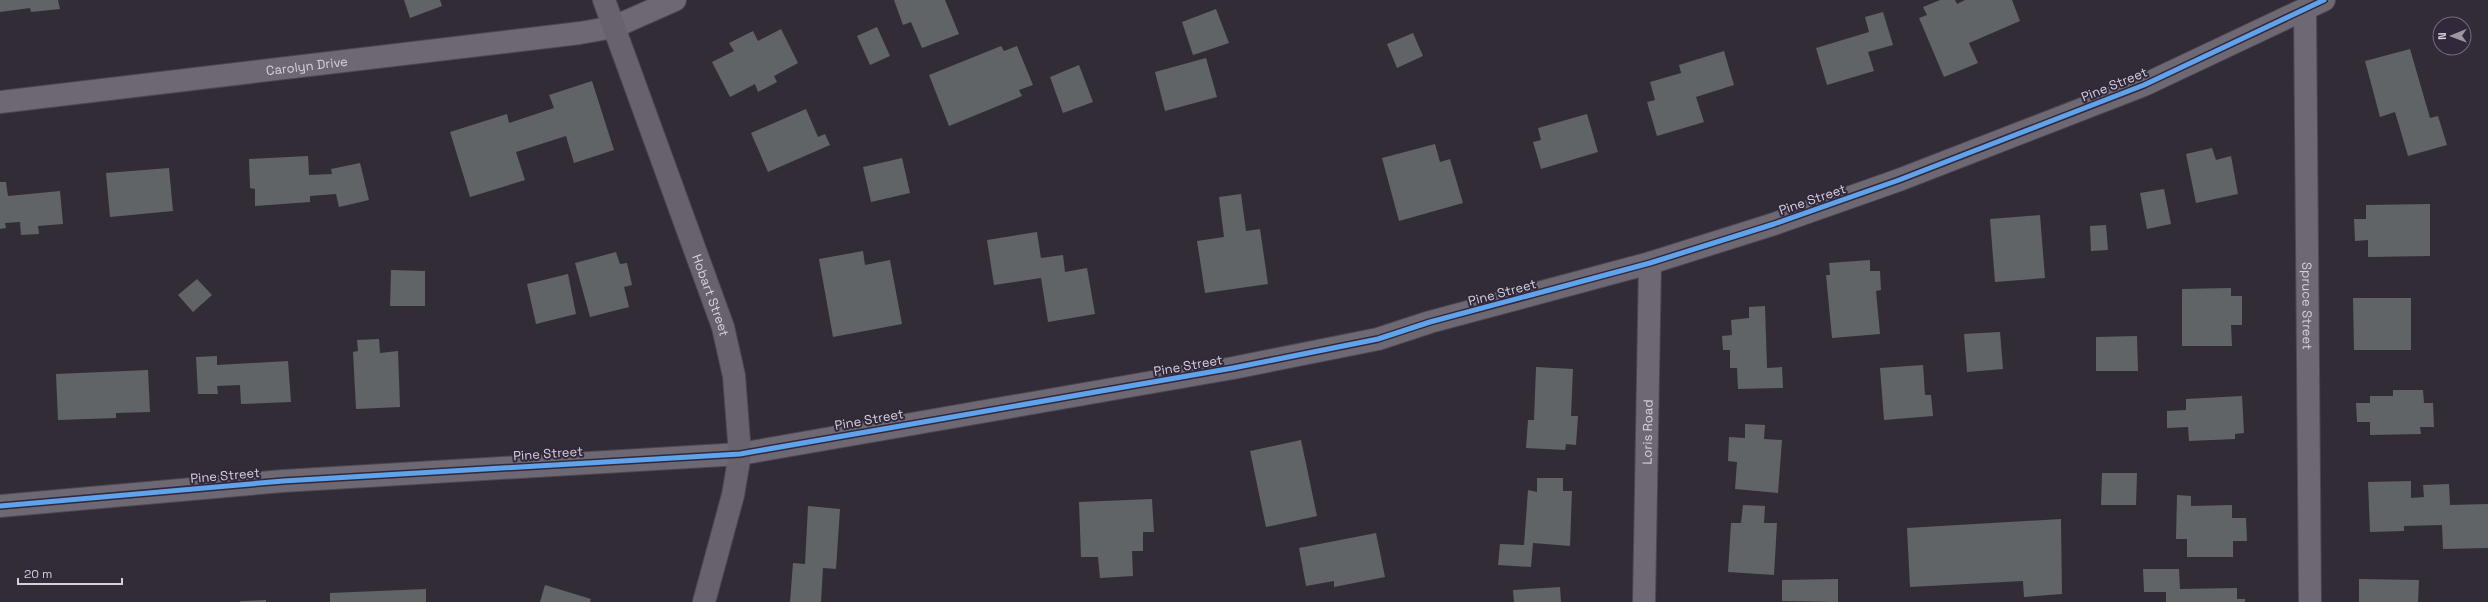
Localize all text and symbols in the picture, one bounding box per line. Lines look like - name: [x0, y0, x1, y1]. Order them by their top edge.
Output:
- north arrow: [2432, 16, 2472, 56]
- text: N: [2435, 32, 2449, 40]
- street label: Carolyn Drive: [265, 53, 349, 79]
- street label: Pine Street: [2079, 64, 2150, 105]
- street label: Pine Street: [1776, 180, 1848, 219]
- street label: Hobart Street: [688, 252, 733, 338]
- street label: Spruce Street: [2298, 262, 2316, 350]
- street label: Pine Street: [1466, 275, 1538, 310]
- street label: Pine Street: [1152, 351, 1224, 380]
- street label: Loris Road: [1638, 399, 1657, 465]
- street label: Pine Street: [833, 405, 905, 434]
- street label: Pine Street: [513, 443, 583, 464]
- street label: Pine Street: [190, 464, 261, 487]
- scale bar: [18, 560, 122, 586]
- text: 20 m: [24, 566, 52, 582]

